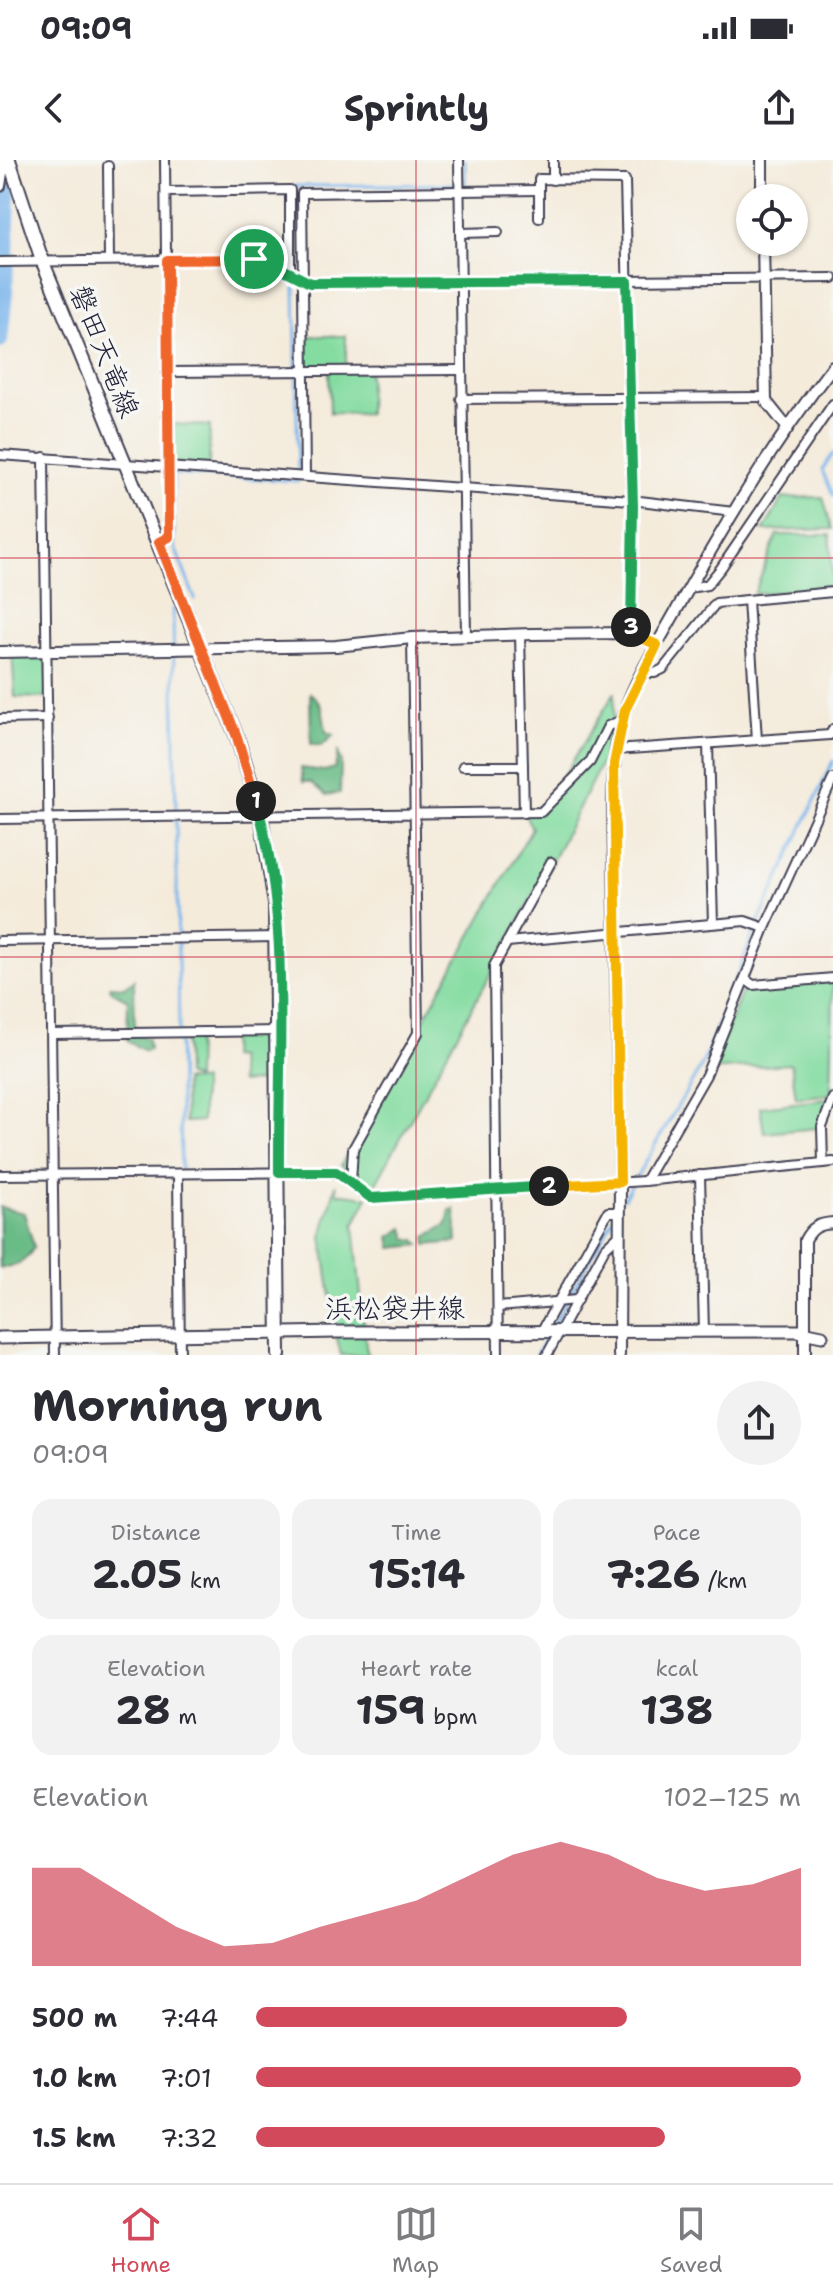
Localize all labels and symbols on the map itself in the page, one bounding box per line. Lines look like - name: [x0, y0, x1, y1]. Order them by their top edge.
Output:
- pin: [220, 225, 288, 293]
- street label: 磐田天竜線: [61, 279, 149, 423]
- pin: 3: [611, 607, 651, 647]
- pin: 1: [236, 781, 276, 821]
- pin: 2: [529, 1166, 569, 1206]
- street label: 浜松袋井線: [325, 1289, 465, 1327]

